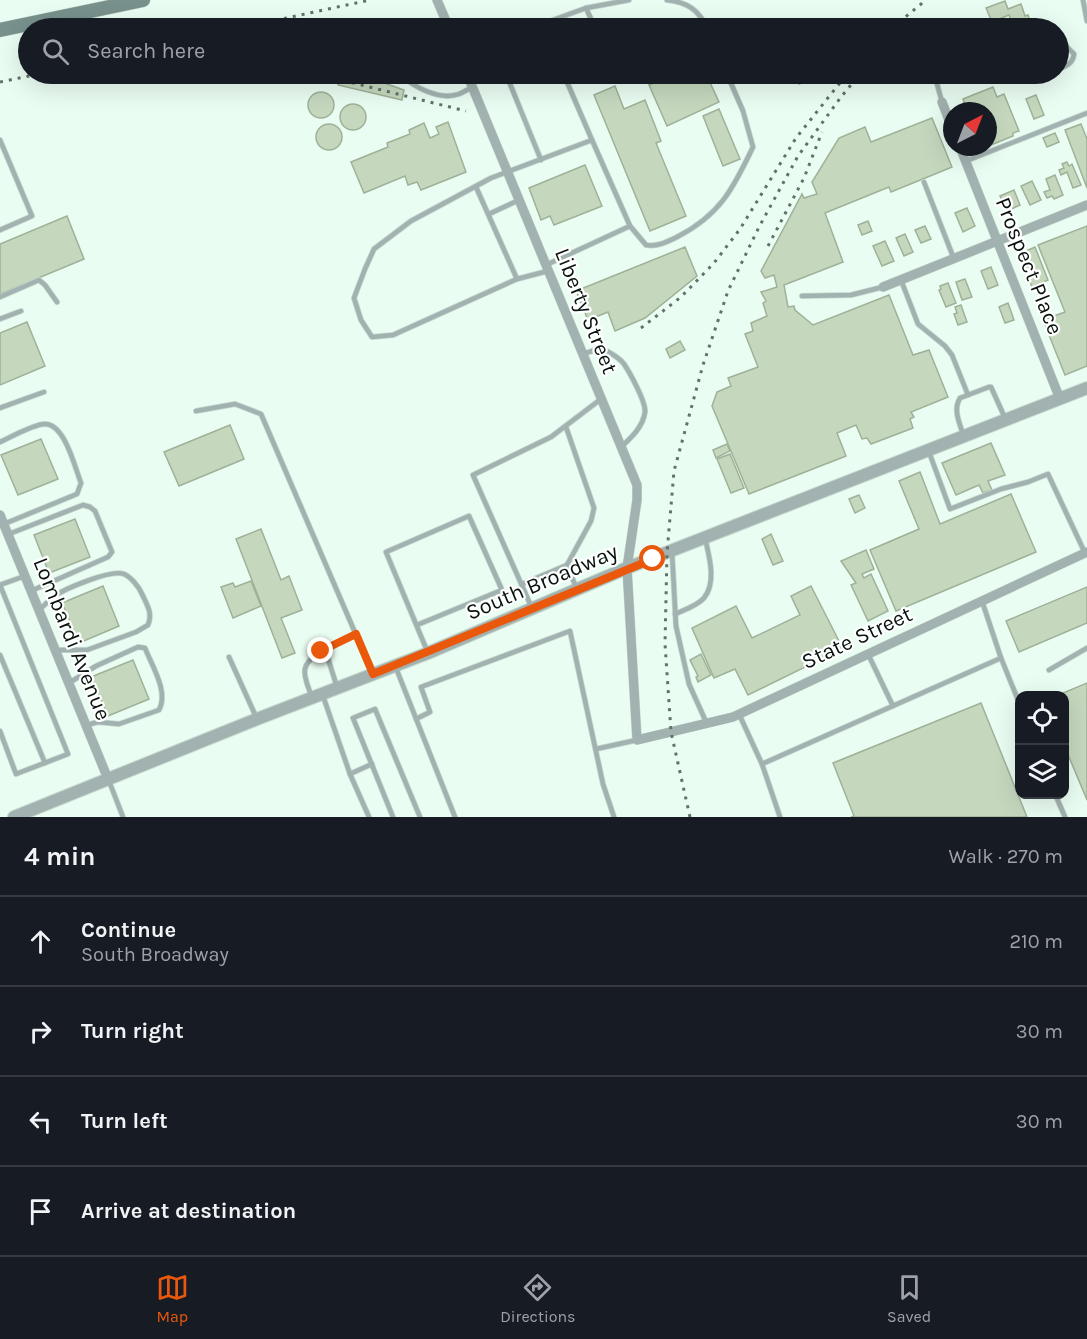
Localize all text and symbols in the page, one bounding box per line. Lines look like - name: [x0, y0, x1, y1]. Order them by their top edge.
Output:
- search box: [18, 18, 1069, 84]
- icon: search: [39, 35, 72, 68]
- text: Search here: [87, 38, 205, 64]
- north arrow: [943, 102, 997, 156]
- street label: Prospect Place: [990, 194, 1068, 338]
- street label: Liberty Street: [549, 244, 623, 378]
- street label: South Broadway: [462, 538, 622, 626]
- route start: [639, 545, 665, 571]
- street label: Lombardi Avenue: [28, 554, 116, 724]
- street label: State Street: [798, 601, 916, 675]
- route end: [307, 637, 333, 663]
- map controls: [1015, 691, 1069, 799]
- button: locate: [1015, 691, 1069, 745]
- button: layers: [1015, 745, 1069, 799]
- text: 4 min: [24, 841, 95, 872]
- text: Walk · 270 m: [949, 845, 1063, 868]
- text: Continue: [81, 917, 176, 943]
- icon: ahead: [24, 925, 57, 958]
- text: 210 m: [1009, 930, 1063, 953]
- text: South Broadway: [81, 943, 229, 966]
- icon: right: [24, 1015, 57, 1048]
- text: Turn right: [81, 1018, 184, 1044]
- text: 30 m: [1016, 1020, 1063, 1043]
- icon: left: [24, 1105, 57, 1138]
- text: Turn left: [81, 1108, 168, 1134]
- text: 30 m: [1016, 1110, 1063, 1133]
- icon: arrive: [24, 1195, 57, 1228]
- text: Arrive at destination: [81, 1198, 296, 1224]
- tab: Map: [156, 1271, 189, 1326]
- tab: Directions: [500, 1271, 575, 1326]
- tab: Saved: [887, 1271, 931, 1326]

